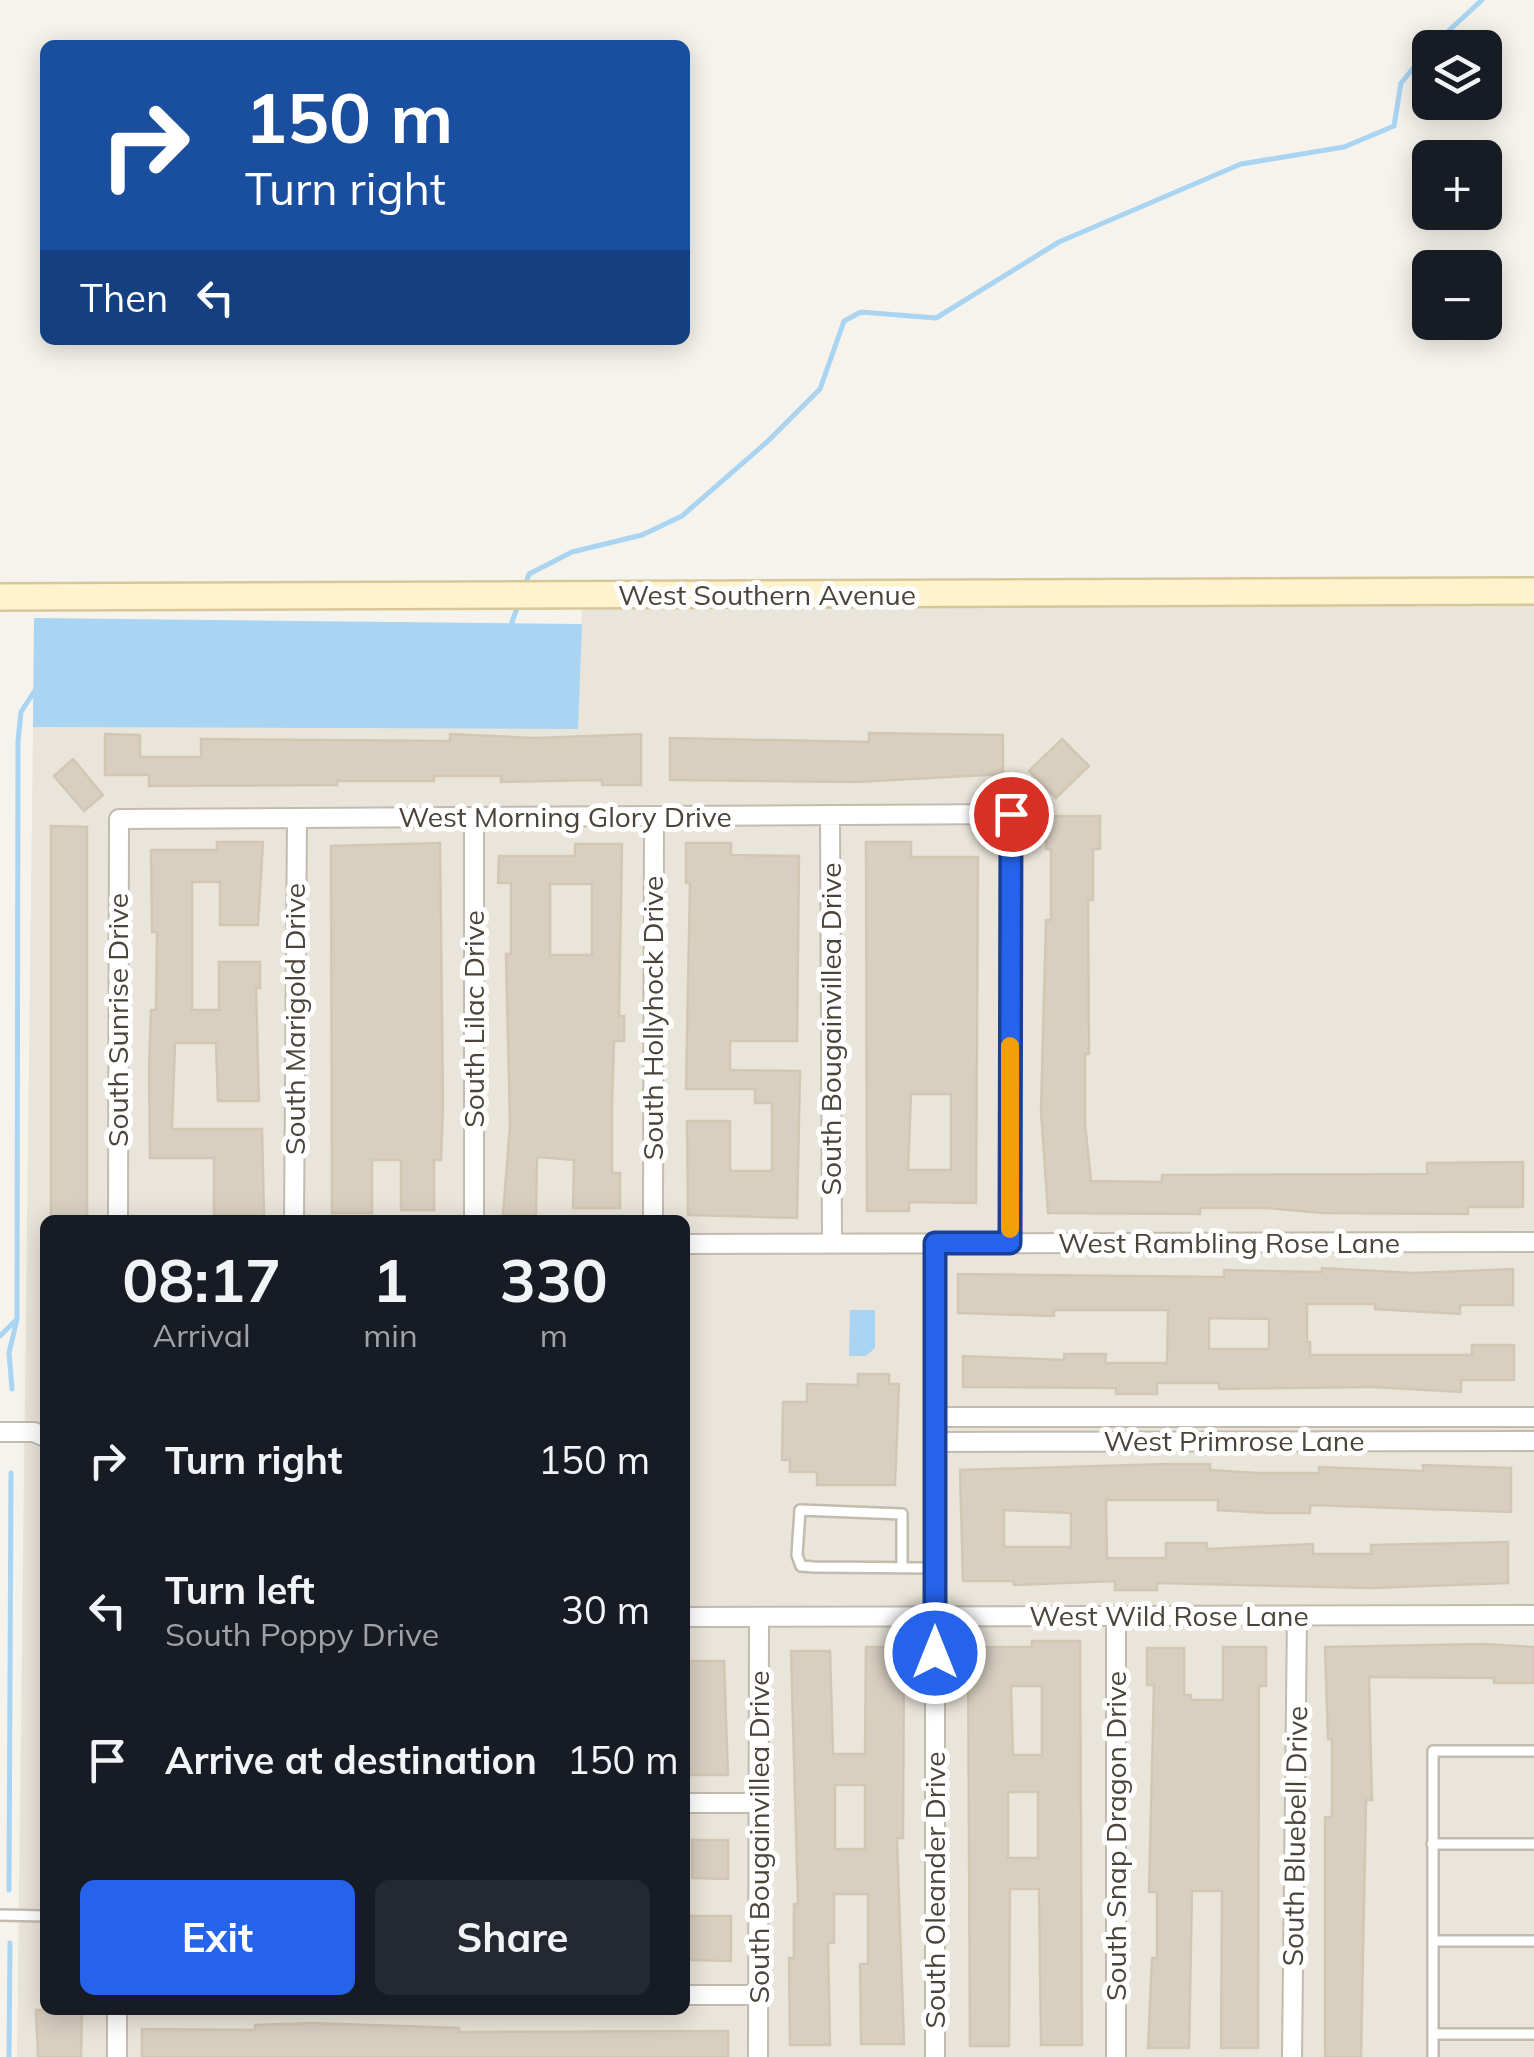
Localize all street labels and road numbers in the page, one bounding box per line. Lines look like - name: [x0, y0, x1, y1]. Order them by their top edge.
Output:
- street label: West Southern Avenue: [618, 577, 916, 612]
- street label: West Morning Glory Drive: [398, 799, 732, 834]
- street label: South Bougainvillea Drive: [813, 863, 848, 1195]
- street label: South Hollyhock Drive: [635, 876, 670, 1160]
- street label: South Marigold Drive: [277, 883, 312, 1155]
- street label: South Sunrise Drive: [100, 893, 135, 1147]
- street label: South Lilac Drive: [456, 910, 491, 1128]
- street label: West Rambling Rose Lane: [1058, 1225, 1400, 1260]
- street label: West Primrose Lane: [1103, 1423, 1365, 1458]
- street label: West Wild Rose Lane: [1029, 1598, 1309, 1633]
- street label: South Bougainvillea Drive: [741, 1671, 776, 2003]
- street label: South Snap Dragon Drive: [1098, 1671, 1133, 2001]
- street label: South Bluebell Drive: [1275, 1705, 1314, 1967]
- street label: South Oleander Drive: [917, 1752, 952, 2028]

